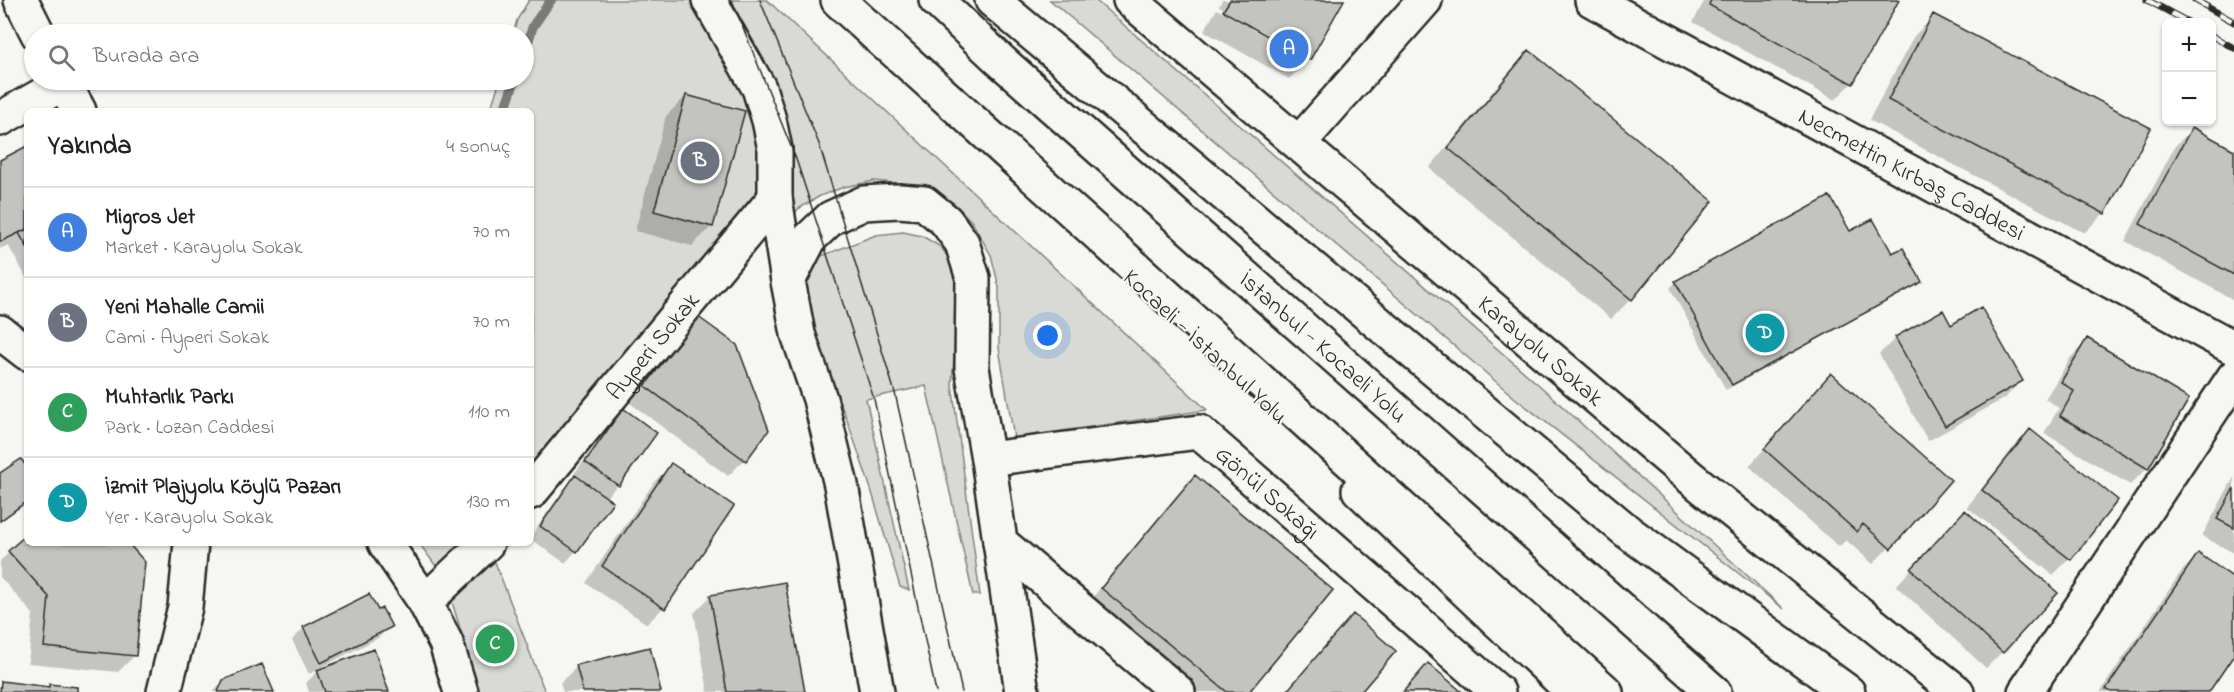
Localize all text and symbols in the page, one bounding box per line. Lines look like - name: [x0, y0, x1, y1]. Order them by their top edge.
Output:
- map controls: [2162, 18, 2216, 126]
- button: +: [2162, 18, 2216, 72]
- search box: [24, 24, 534, 90]
- pin: A: [1270, 26, 1308, 72]
- icon: search: [45, 41, 78, 74]
- text: Burada ara: [93, 41, 199, 73]
- button: −: [2162, 72, 2216, 126]
- street label: Necmettin Kırbaş Caddesi: [1791, 100, 2030, 251]
- text: Yakında: [48, 128, 132, 166]
- text: 4 sonuç: [446, 133, 510, 162]
- pin: B: [680, 138, 720, 184]
- text: Migros Jet: [105, 202, 195, 234]
- text: A: [61, 218, 74, 247]
- text: 70 m: [473, 218, 510, 247]
- text: Market · Karayolu Sokak: [105, 234, 303, 263]
- street label: Kocaeli - İstanbul Yolu: [1114, 262, 1295, 434]
- street label: İstanbul - Kocaeli Yolu: [1230, 264, 1414, 433]
- street label: Ayperi Sokak: [599, 285, 710, 409]
- street label: Karayolu Sokak: [1469, 288, 1610, 416]
- text: Yeni Mahalle Camii: [105, 292, 265, 324]
- text: B: [61, 308, 74, 337]
- text: 70 m: [473, 308, 510, 337]
- pin: D: [1746, 310, 1784, 356]
- your location: [1033, 321, 1062, 350]
- text: Cami · Ayperi Sokak: [105, 324, 269, 353]
- text: Muhtarlık Parkı: [105, 382, 234, 414]
- text: C: [62, 398, 73, 427]
- text: 110 m: [468, 398, 510, 427]
- text: Park · Lozan Caddesi: [105, 414, 274, 443]
- street label: Gönül Sokağı: [1206, 438, 1326, 549]
- text: İzmit Plajyolu Köylü Pazarı: [105, 472, 341, 504]
- text: D: [60, 488, 75, 517]
- text: 130 m: [466, 488, 510, 517]
- text: Yer · Karayolu Sokak: [105, 504, 273, 533]
- pin: C: [476, 622, 514, 666]

